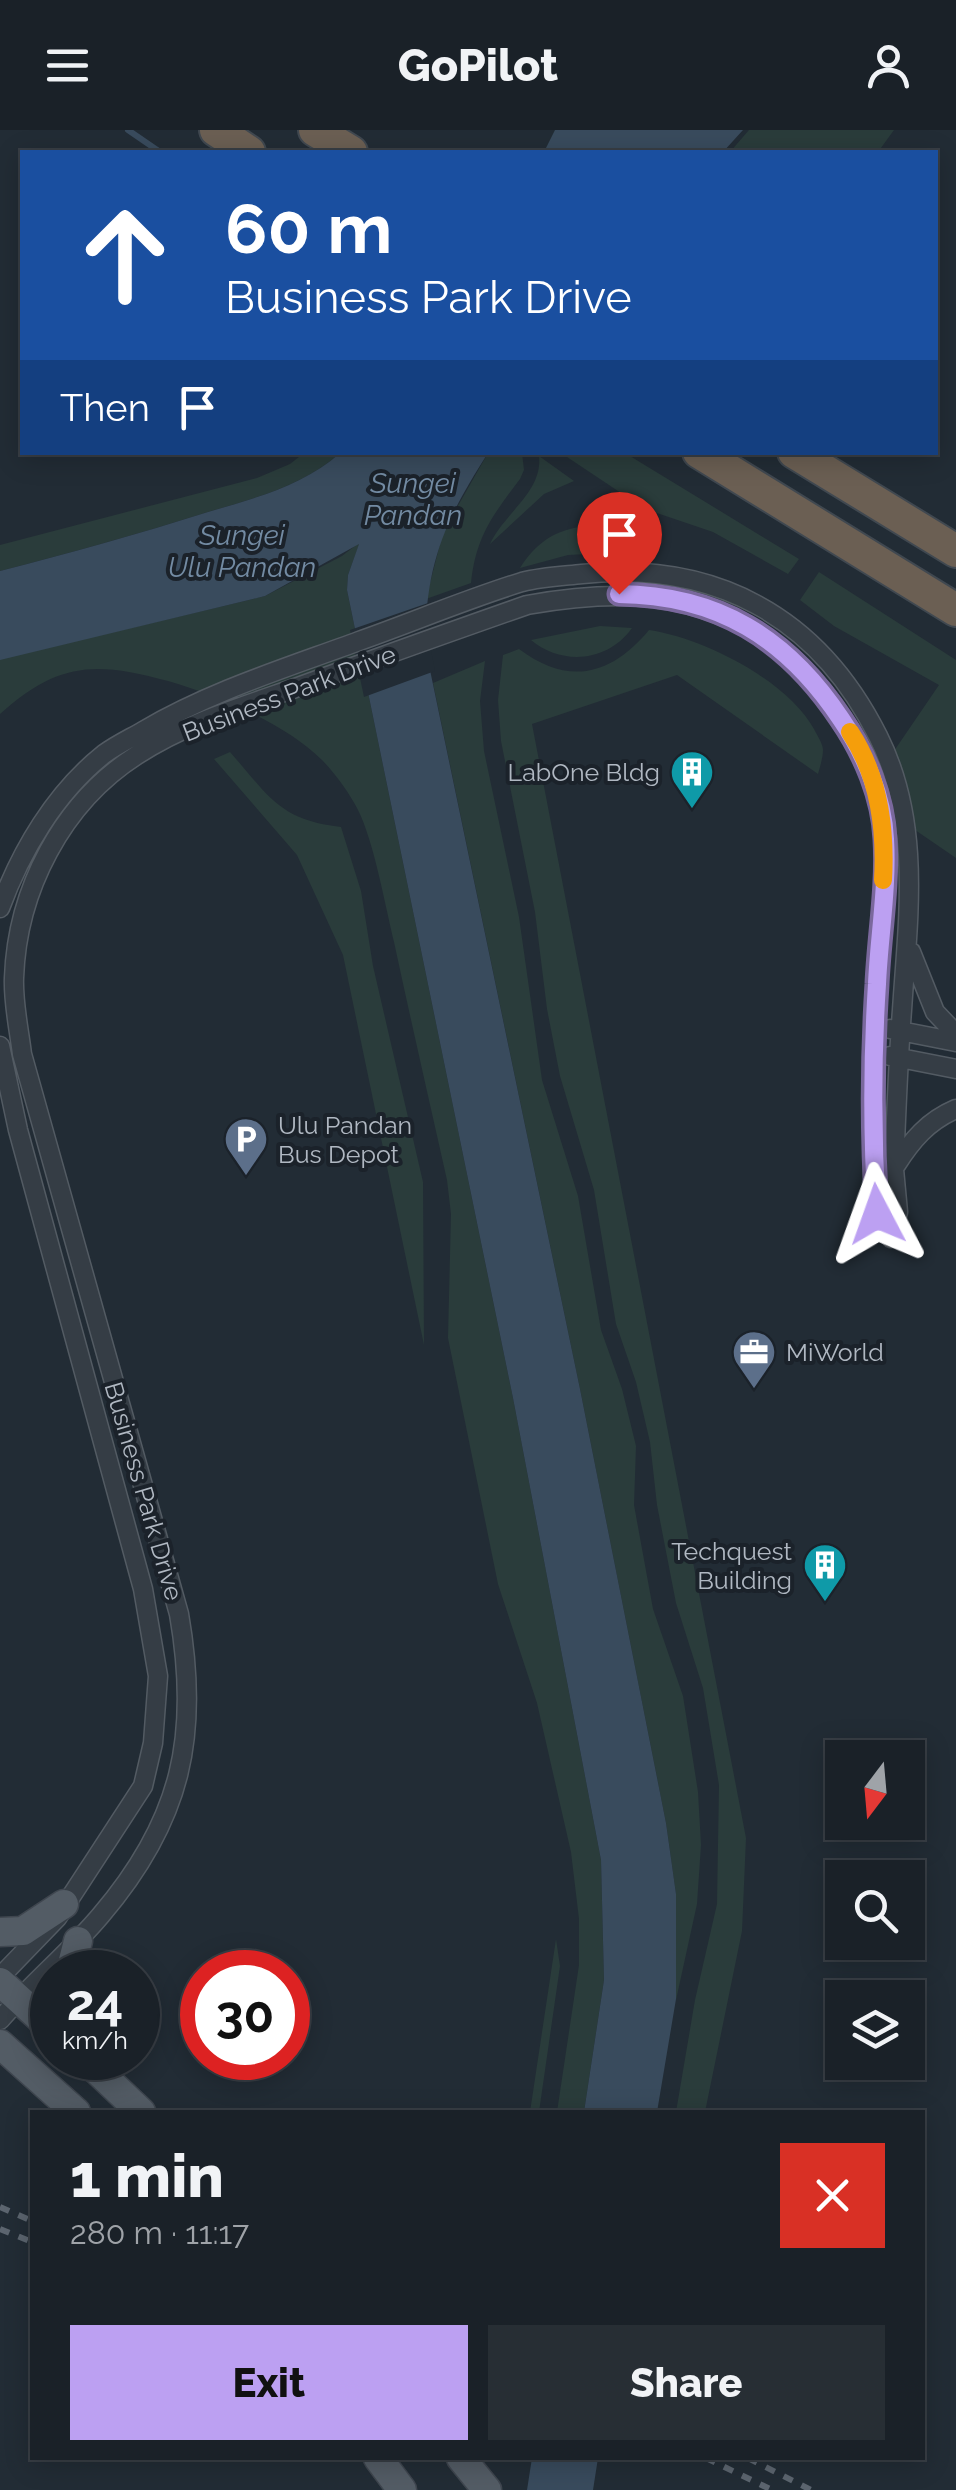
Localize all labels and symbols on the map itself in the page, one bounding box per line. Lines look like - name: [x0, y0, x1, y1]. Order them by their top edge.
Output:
- water label: Sungei Pandan: [364, 467, 462, 532]
- pin: [577, 492, 662, 595]
- water label: Sungei Ulu Pandan: [168, 519, 316, 584]
- street label: Business Park Drive: [178, 639, 400, 747]
- building icon: LabOne Bldg: [669, 749, 715, 810]
- place label: LabOne Bldg: [508, 757, 660, 787]
- place label: Ulu Pandan Bus Depot: [278, 1110, 412, 1169]
- parking icon: Ulu Pandan Bus Depot: [223, 1116, 269, 1177]
- position arrow: [825, 1162, 929, 1266]
- office icon: MiWorld: [731, 1329, 777, 1390]
- place label: MiWorld: [786, 1337, 884, 1367]
- street label: Business Park Drive: [98, 1378, 190, 1604]
- place label: Techquest Building: [671, 1536, 793, 1595]
- building icon: Techquest Building: [802, 1542, 848, 1603]
- north arrow: [825, 1740, 925, 1840]
- speed limit sign: 30: [180, 1950, 310, 2080]

